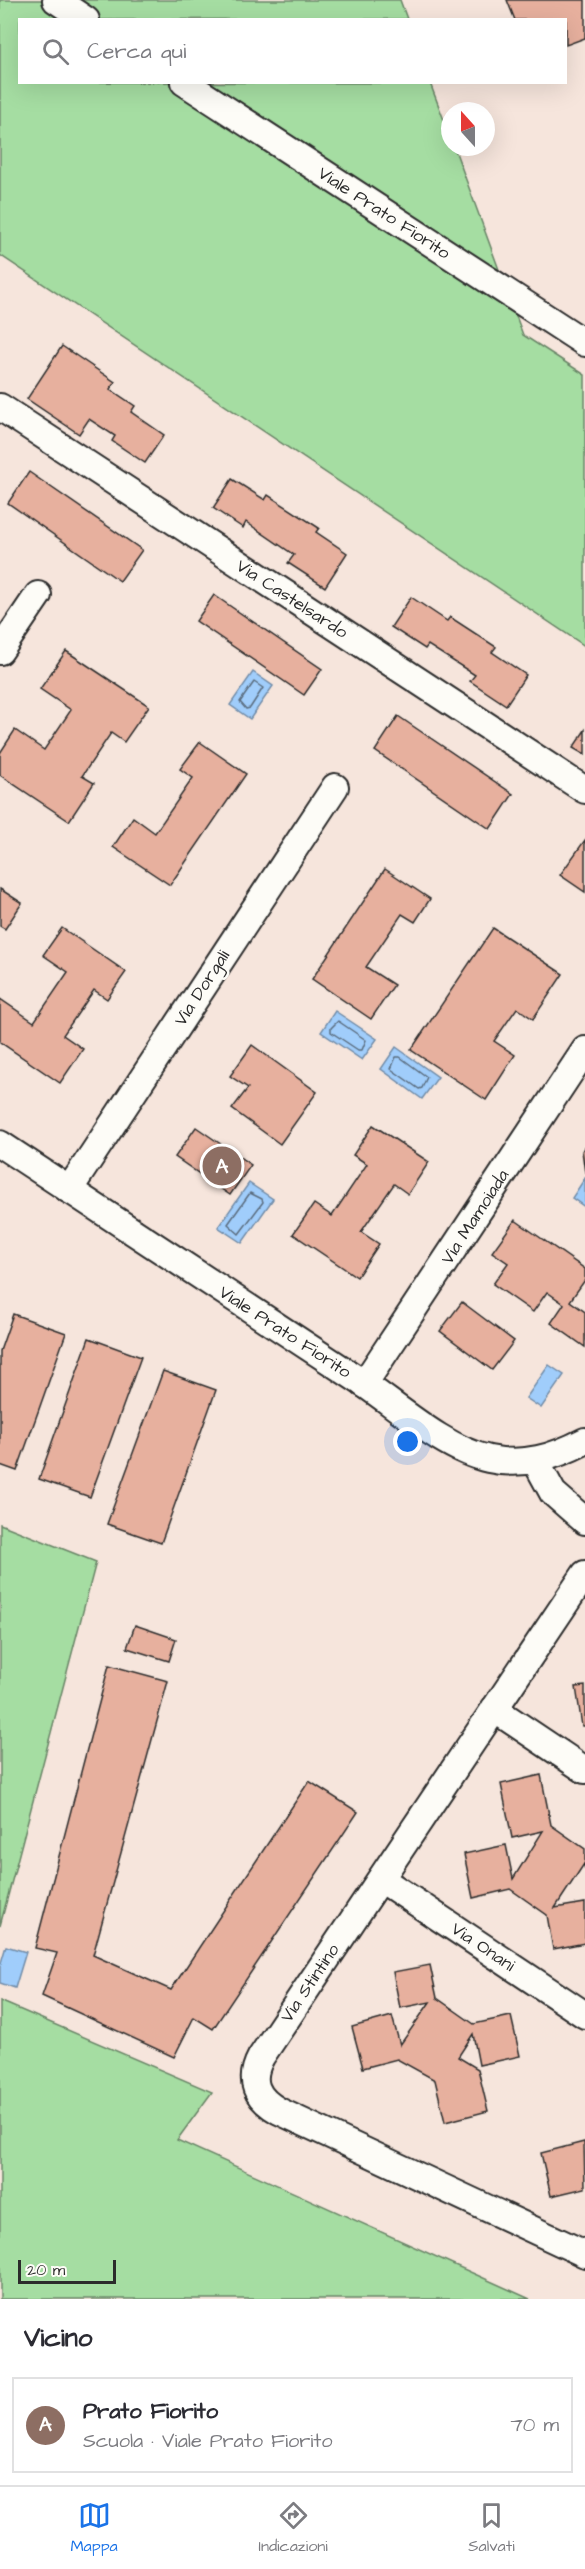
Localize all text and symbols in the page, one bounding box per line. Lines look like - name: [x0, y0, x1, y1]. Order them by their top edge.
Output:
- search box: [18, 18, 567, 84]
- icon: search: [39, 35, 72, 68]
- text: Cerca qui: [87, 36, 186, 67]
- north arrow: [441, 102, 495, 156]
- street label: Viale Prato Fiorito: [313, 161, 455, 265]
- street label: Via Castelsardo: [231, 553, 353, 645]
- street label: Via Dorgali: [168, 945, 237, 1031]
- pin: A: [202, 1144, 242, 1188]
- street label: Via Mamoiada: [435, 1165, 515, 1269]
- street label: Viale Prato Fiorito: [214, 1280, 356, 1384]
- your location: [393, 1427, 422, 1456]
- street label: Via Onani: [446, 1916, 520, 1978]
- street label: Via Stintino: [274, 1939, 346, 2027]
- scale bar: [18, 2257, 116, 2284]
- text: 20 m: [27, 2259, 65, 2281]
- text: Vicino: [24, 2320, 92, 2356]
- text: Prato Fiorito: [83, 2396, 218, 2427]
- text: A: [39, 2411, 52, 2439]
- text: 70 m: [511, 2411, 559, 2439]
- text: Scuola · Viale Prato Fiorito: [83, 2427, 333, 2455]
- tab: Mappa: [70, 2499, 118, 2557]
- tab: Indicazioni: [258, 2499, 328, 2557]
- tab: Salvati: [468, 2499, 515, 2557]

